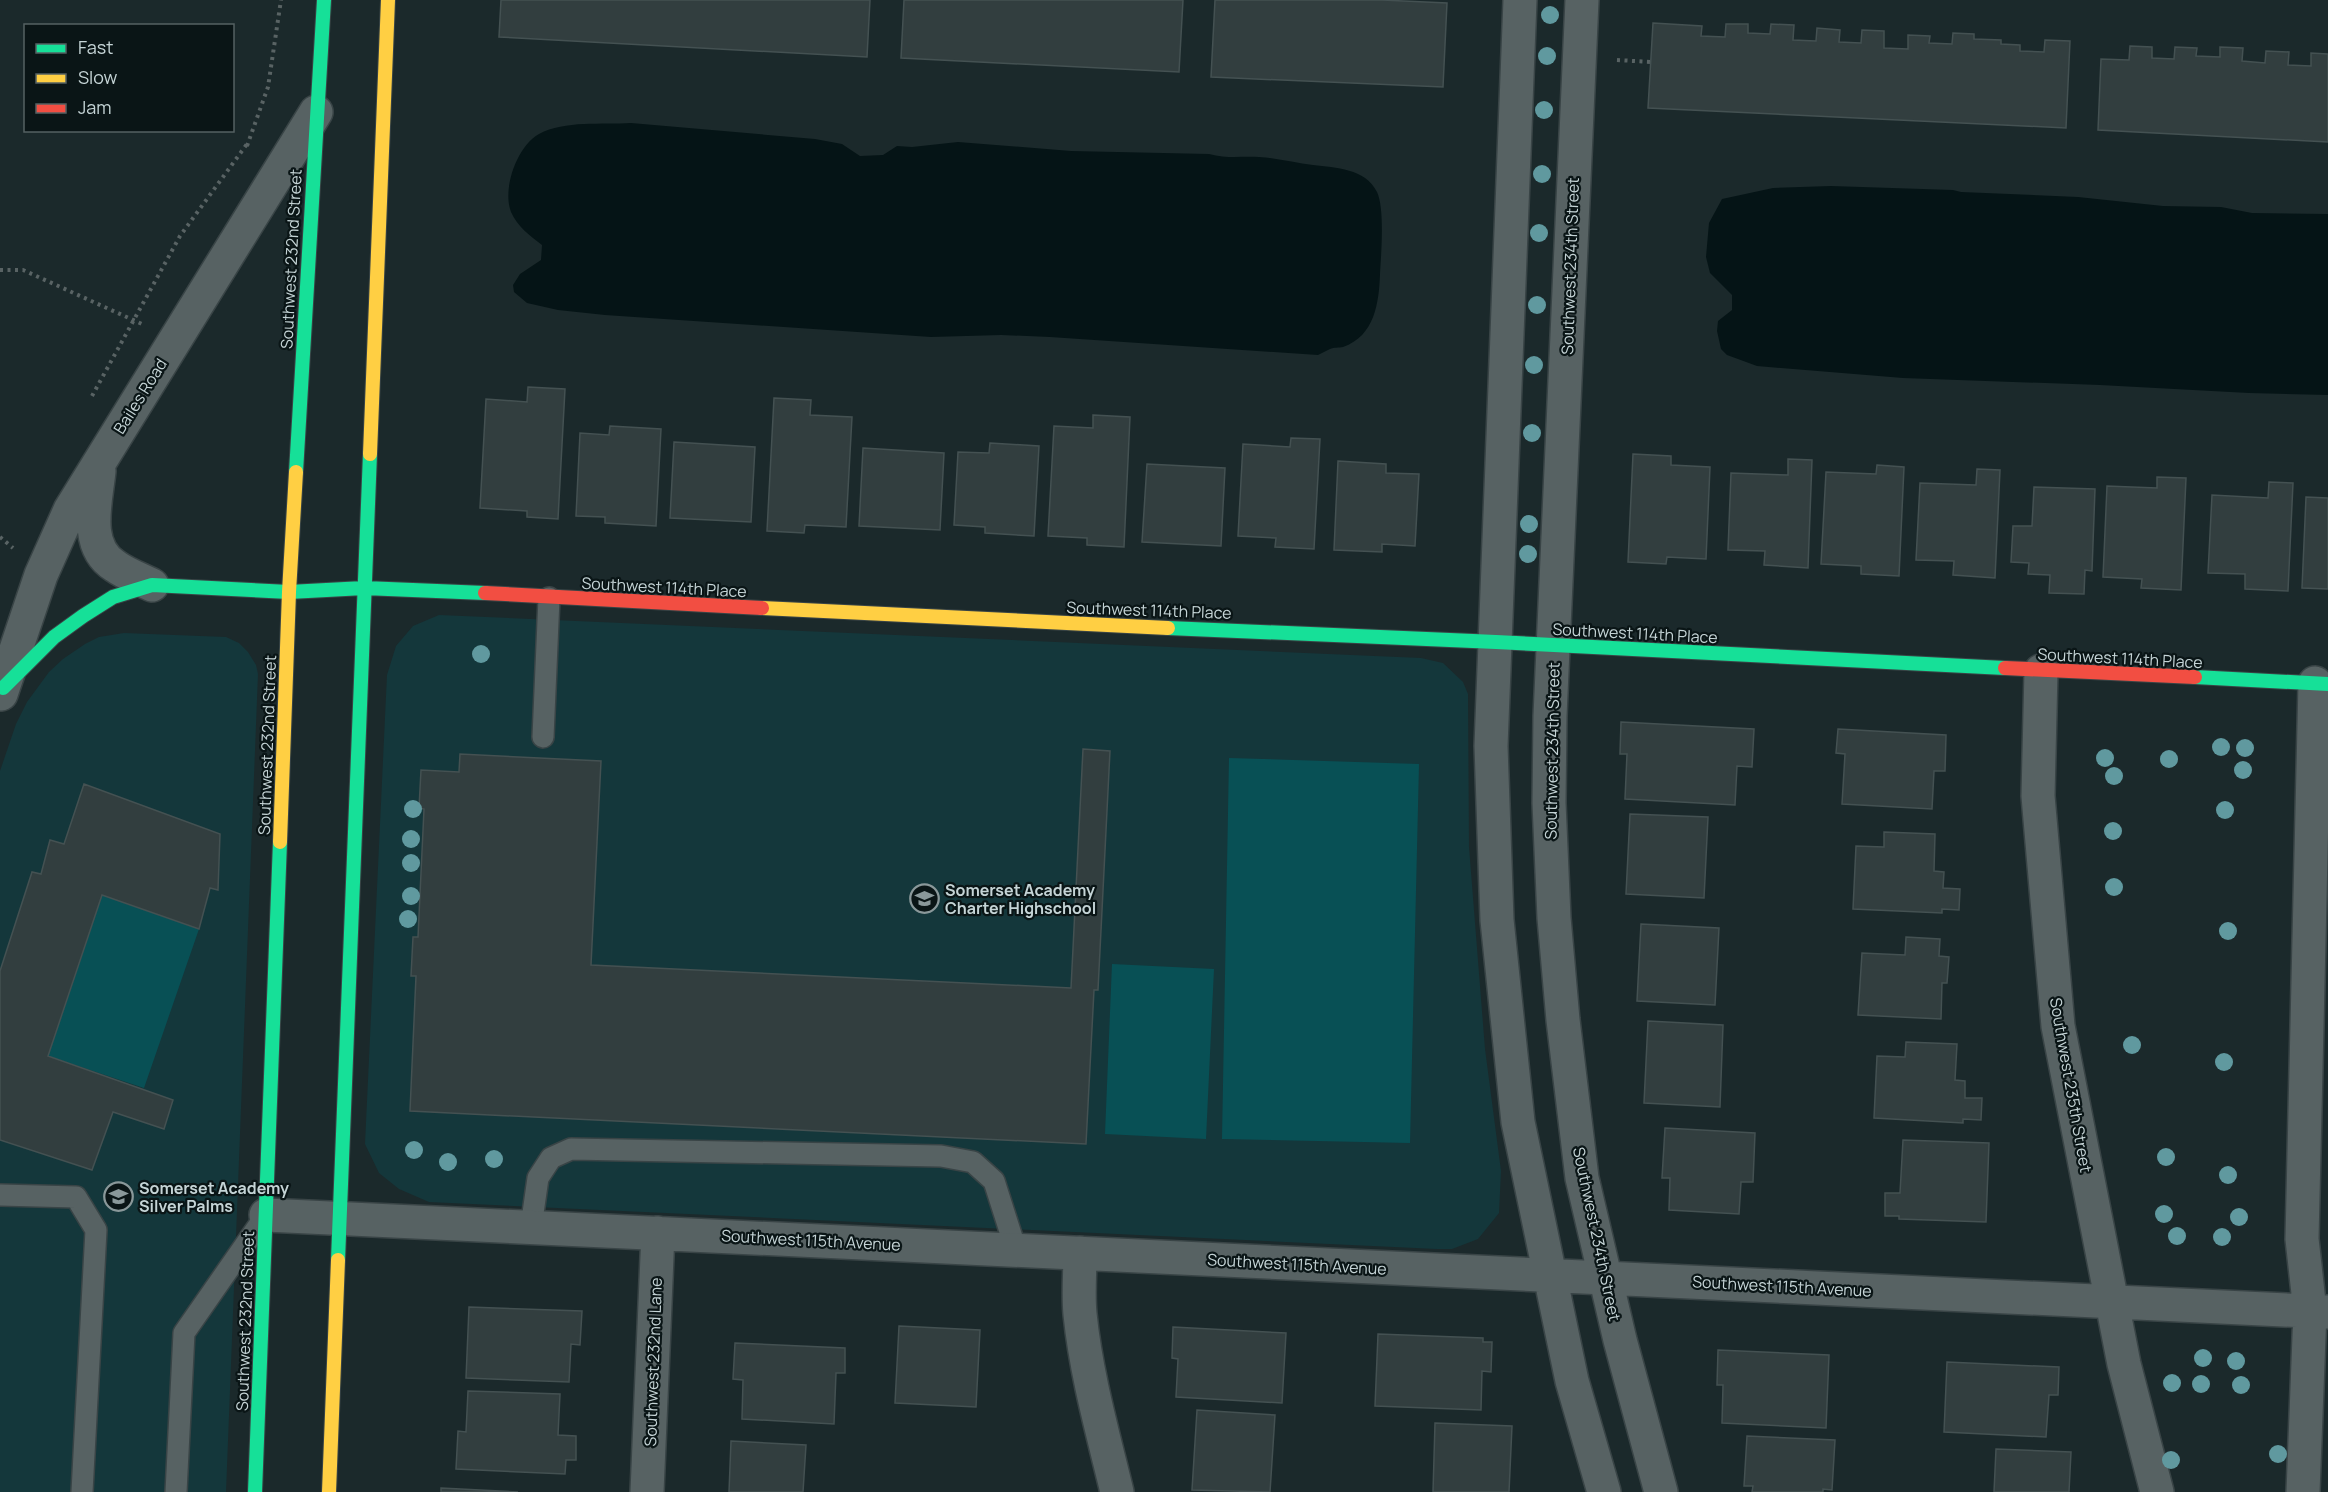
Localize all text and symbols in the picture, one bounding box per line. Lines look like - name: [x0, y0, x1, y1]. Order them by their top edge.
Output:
- legend: [24, 24, 234, 132]
- text: Fast: [78, 35, 113, 59]
- text: Slow: [78, 65, 118, 89]
- text: Jam: [78, 95, 112, 119]
- street label: Southwest 232nd Street: [275, 168, 307, 350]
- street label: Southwest 234th Street: [1556, 177, 1584, 355]
- street label: Bailes Road: [108, 354, 172, 438]
- street label: Southwest 114th Place: [581, 572, 747, 602]
- street label: Southwest 114th Place: [1066, 596, 1232, 624]
- street label: Southwest 114th Place: [1552, 618, 1718, 648]
- street label: Southwest 114th Place: [2037, 643, 2203, 673]
- street label: Southwest 232nd Street: [253, 655, 281, 835]
- street label: Southwest 234th Street: [1539, 662, 1565, 840]
- place label: Somerset Academy Charter Highschool: [945, 879, 1096, 919]
- school or university icon: Somerset Academy Charter Highschool: [908, 883, 940, 915]
- street label: Southwest 235th Street: [2045, 996, 2097, 1174]
- street label: Southwest 234th Street: [1568, 1145, 1626, 1323]
- place label: Somerset Academy Silver Palms: [139, 1177, 289, 1217]
- school or university icon: Somerset Academy Silver Palms: [102, 1181, 134, 1213]
- street label: Southwest 115th Avenue: [721, 1224, 901, 1256]
- street label: Southwest 232nd Street: [231, 1231, 259, 1411]
- street label: Southwest 115th Avenue: [1207, 1248, 1387, 1280]
- street label: Southwest 115th Avenue: [1692, 1270, 1872, 1302]
- street label: Southwest 232nd Lane: [639, 1277, 667, 1447]

